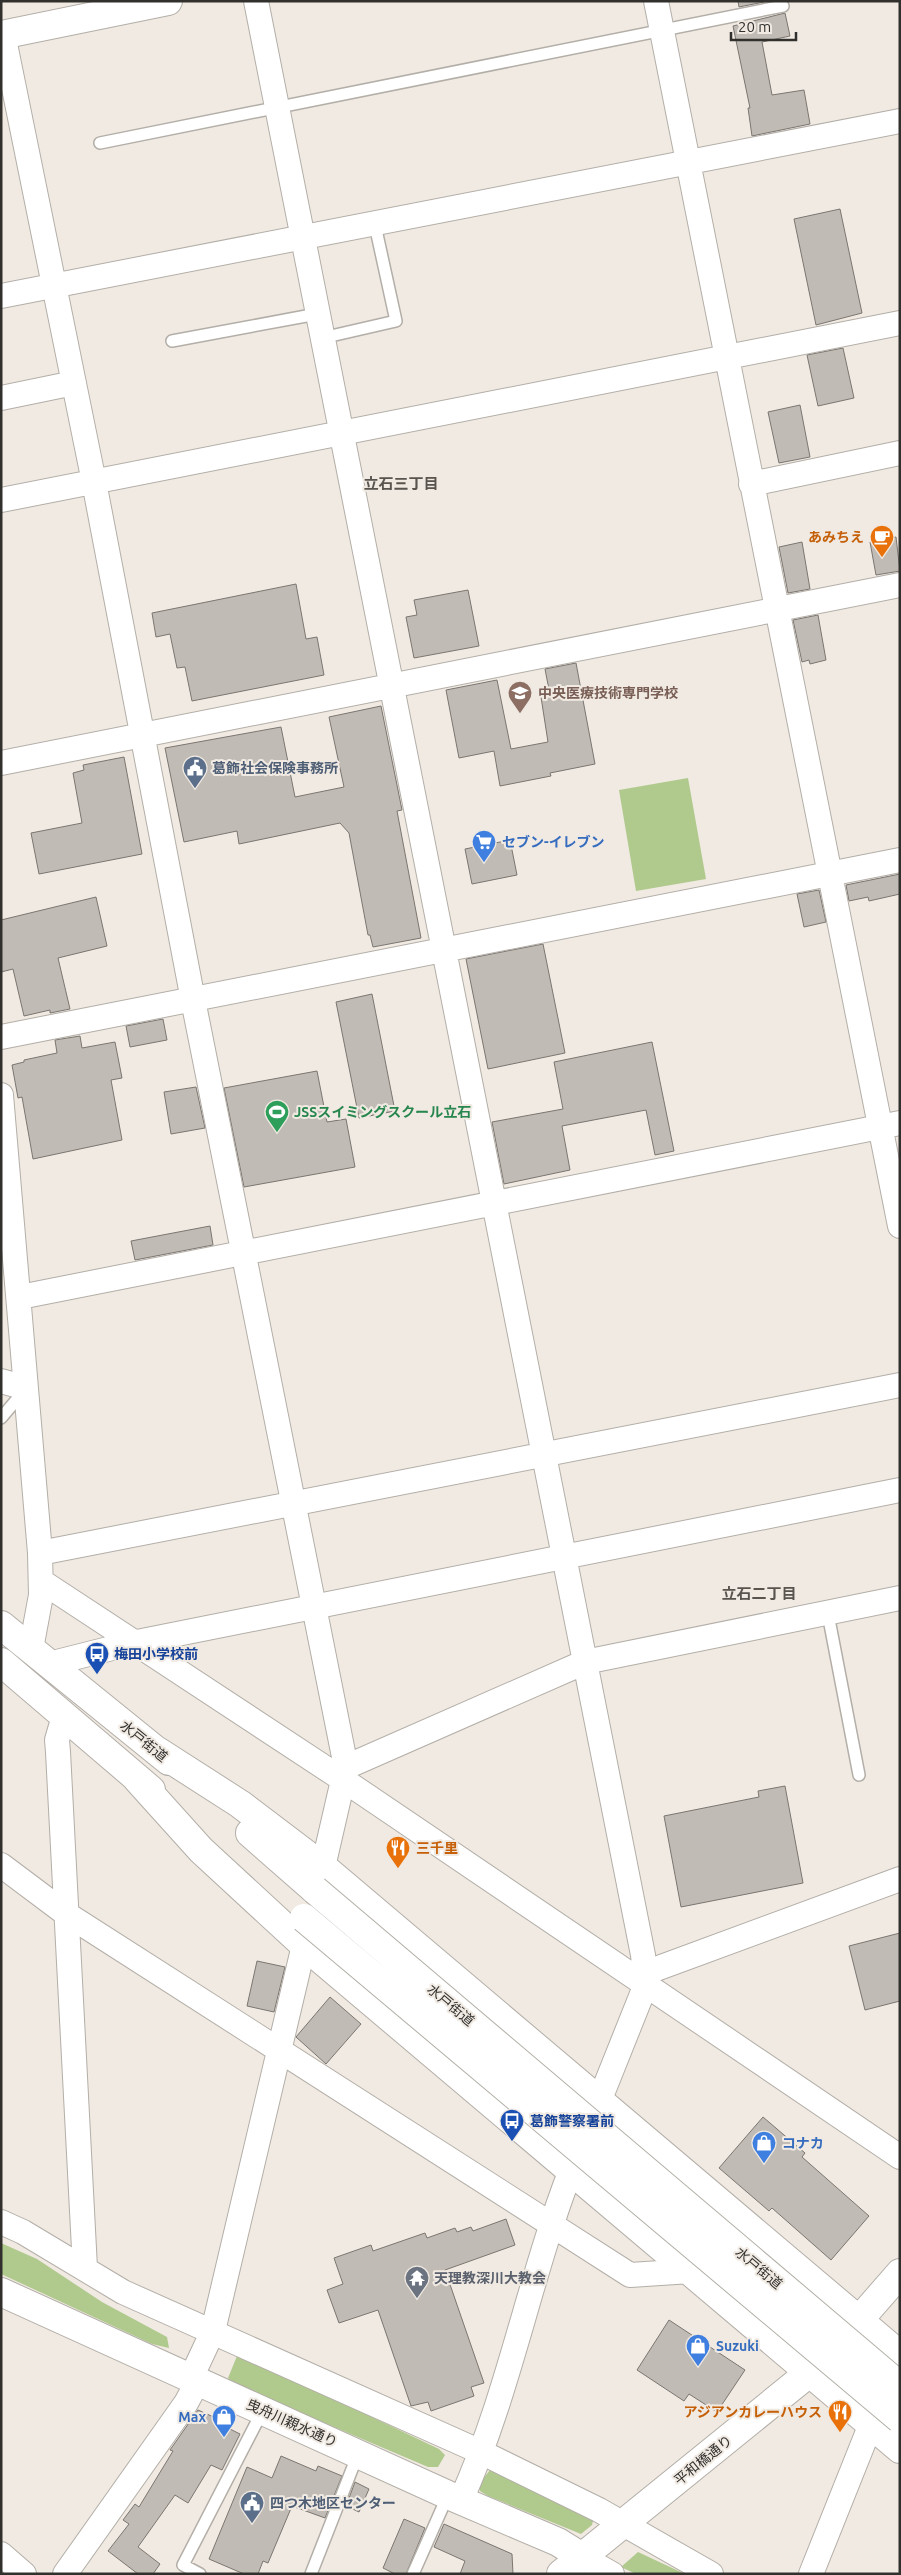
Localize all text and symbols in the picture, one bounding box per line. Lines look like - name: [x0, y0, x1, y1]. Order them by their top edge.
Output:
- scale bar: [731, 10, 796, 42]
- text: 20 m: [738, 18, 771, 35]
- district label: 立石三丁目: [363, 475, 439, 492]
- cafe icon: あみちえ: [869, 524, 895, 558]
- place label: あみちえ: [808, 529, 864, 545]
- school or university icon: 中央医療技術専門学校: [507, 680, 533, 714]
- place label: 中央医療技術専門学校: [538, 685, 678, 701]
- public building icon: 葛飾社会保険事務所: [182, 755, 208, 789]
- place label: 葛飾社会保険事務所: [212, 760, 338, 776]
- supermarket icon: セブン-イレブン: [471, 829, 497, 863]
- place label: セブン-イレブン: [502, 834, 605, 850]
- sports icon: JSSスイミングスクール立石: [264, 1099, 290, 1133]
- place label: JSSスイミングスクール立石: [294, 1104, 471, 1120]
- district label: 立石二丁目: [721, 1585, 797, 1602]
- bus stop icon: 梅田小学校前: [84, 1641, 110, 1675]
- place label: 梅田小学校前: [114, 1646, 198, 1662]
- street label: 水戸街道: [117, 1717, 171, 1765]
- restaurant icon: 三千里: [385, 1835, 411, 1869]
- place label: 三千里: [416, 1840, 458, 1856]
- street label: 水戸街道: [424, 1981, 478, 2029]
- bus stop icon: 葛飾警察署前: [499, 2108, 525, 2142]
- place label: 葛飾警察署前: [530, 2113, 614, 2129]
- shop icon: コナカ: [751, 2130, 777, 2164]
- place label: コナカ: [782, 2135, 824, 2151]
- street label: 水戸街道: [732, 2244, 786, 2292]
- temple icon: 天理教深川大教会: [404, 2265, 430, 2299]
- place label: 天理教深川大教会: [434, 2270, 546, 2286]
- shop icon: Suzuki: [685, 2333, 711, 2367]
- place label: Suzuki: [716, 2338, 759, 2354]
- street label: 曳舟川親水通り: [244, 2396, 340, 2450]
- restaurant icon: アジアンカレーハウス: [827, 2399, 853, 2433]
- shop icon: Max: [211, 2404, 237, 2438]
- place label: アジアンカレーハウス: [683, 2404, 822, 2420]
- place label: Max: [178, 2409, 206, 2425]
- street label: 平和橋通り: [671, 2432, 735, 2488]
- public building icon: 四つ木地区センター: [239, 2490, 265, 2524]
- place label: 四つ木地区センター: [270, 2495, 396, 2511]

